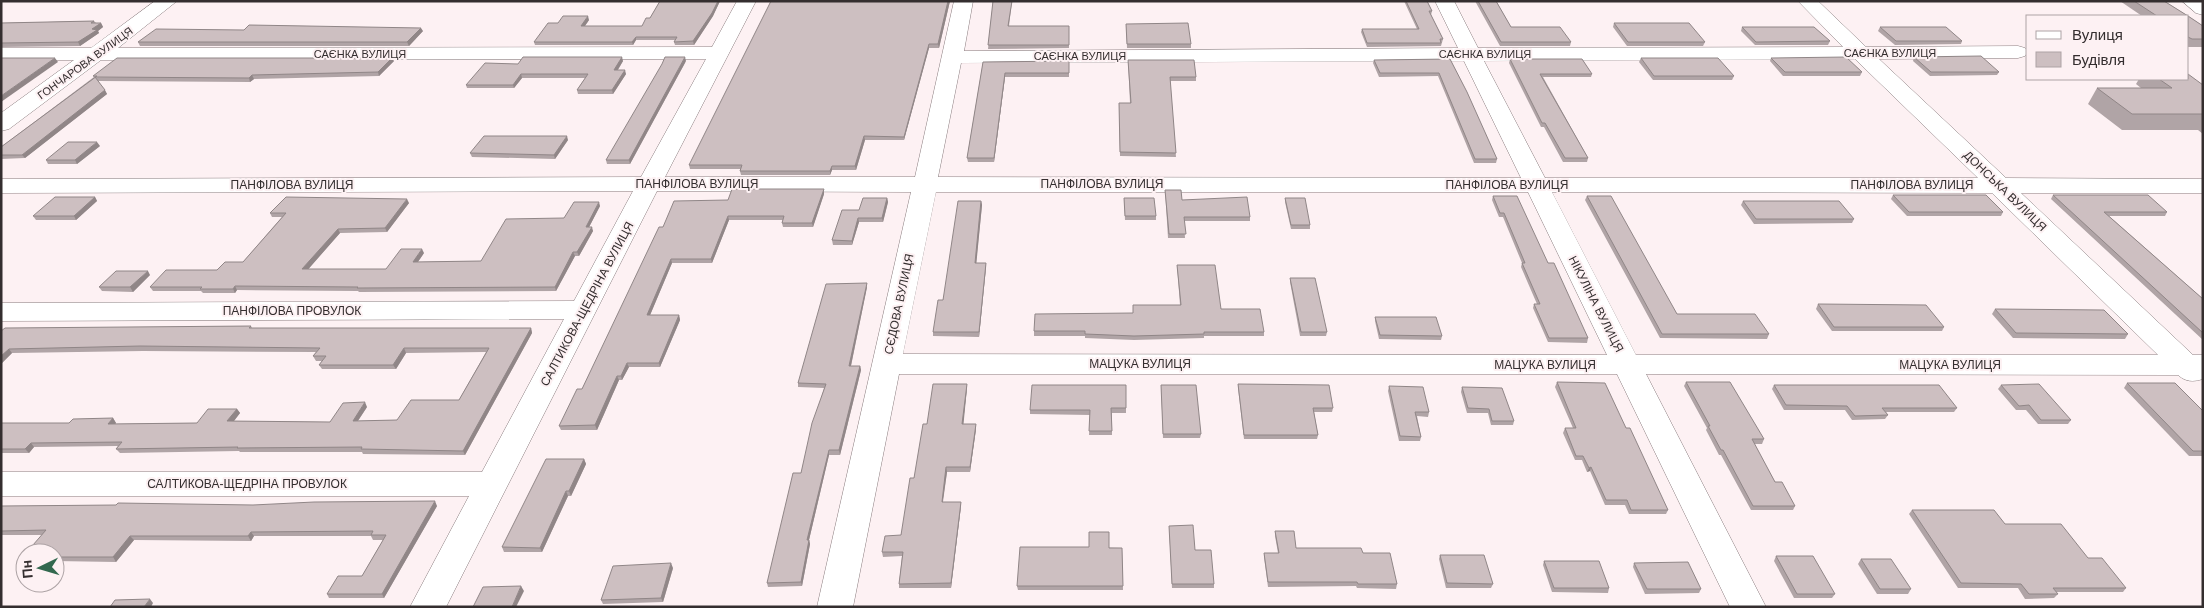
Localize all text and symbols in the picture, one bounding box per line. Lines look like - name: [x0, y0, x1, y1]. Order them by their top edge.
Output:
- legend: [2026, 15, 2189, 80]
- street label: ГОНЧАРОВА ВУЛИЦЯ: [35, 25, 135, 101]
- text: Вулиця: [2072, 26, 2123, 43]
- street label: САЄНКА ВУЛИЦЯ: [1844, 47, 1936, 59]
- street label: САЄНКА ВУЛИЦЯ: [314, 48, 406, 60]
- street label: САЄНКА ВУЛИЦЯ: [1439, 48, 1531, 60]
- street label: САЄНКА ВУЛИЦЯ: [1034, 50, 1126, 62]
- text: Будівля: [2072, 51, 2125, 68]
- street label: ДОНСЬКА ВУЛИЦЯ: [1961, 148, 2049, 234]
- street label: ПАНФІЛОВА ВУЛИЦЯ: [636, 177, 758, 191]
- street label: ПАНФІЛОВА ВУЛИЦЯ: [1041, 177, 1163, 191]
- street label: ПАНФІЛОВА ВУЛИЦЯ: [231, 178, 353, 192]
- street label: ПАНФІЛОВА ВУЛИЦЯ: [1446, 178, 1568, 192]
- street label: ПАНФІЛОВА ВУЛИЦЯ: [1851, 178, 1973, 192]
- street label: САЛТИКОВА-ЩЕДРІНА ВУЛИЦЯ: [538, 220, 636, 388]
- street label: СЄДОВА ВУЛИЦЯ: [881, 252, 917, 356]
- street label: НІКУЛІНА ВУЛИЦЯ: [1566, 253, 1626, 355]
- street label: ПАНФІЛОВА ПРОВУЛОК: [223, 304, 361, 318]
- street label: МАЦУКА ВУЛИЦЯ: [1089, 357, 1191, 371]
- street label: МАЦУКА ВУЛИЦЯ: [1494, 358, 1596, 372]
- street label: МАЦУКА ВУЛИЦЯ: [1899, 358, 2001, 372]
- street label: САЛТИКОВА-ЩЕДРІНА ПРОВУЛОК: [147, 477, 347, 491]
- north arrow: [15, 543, 65, 593]
- text: Пн: [18, 559, 36, 579]

